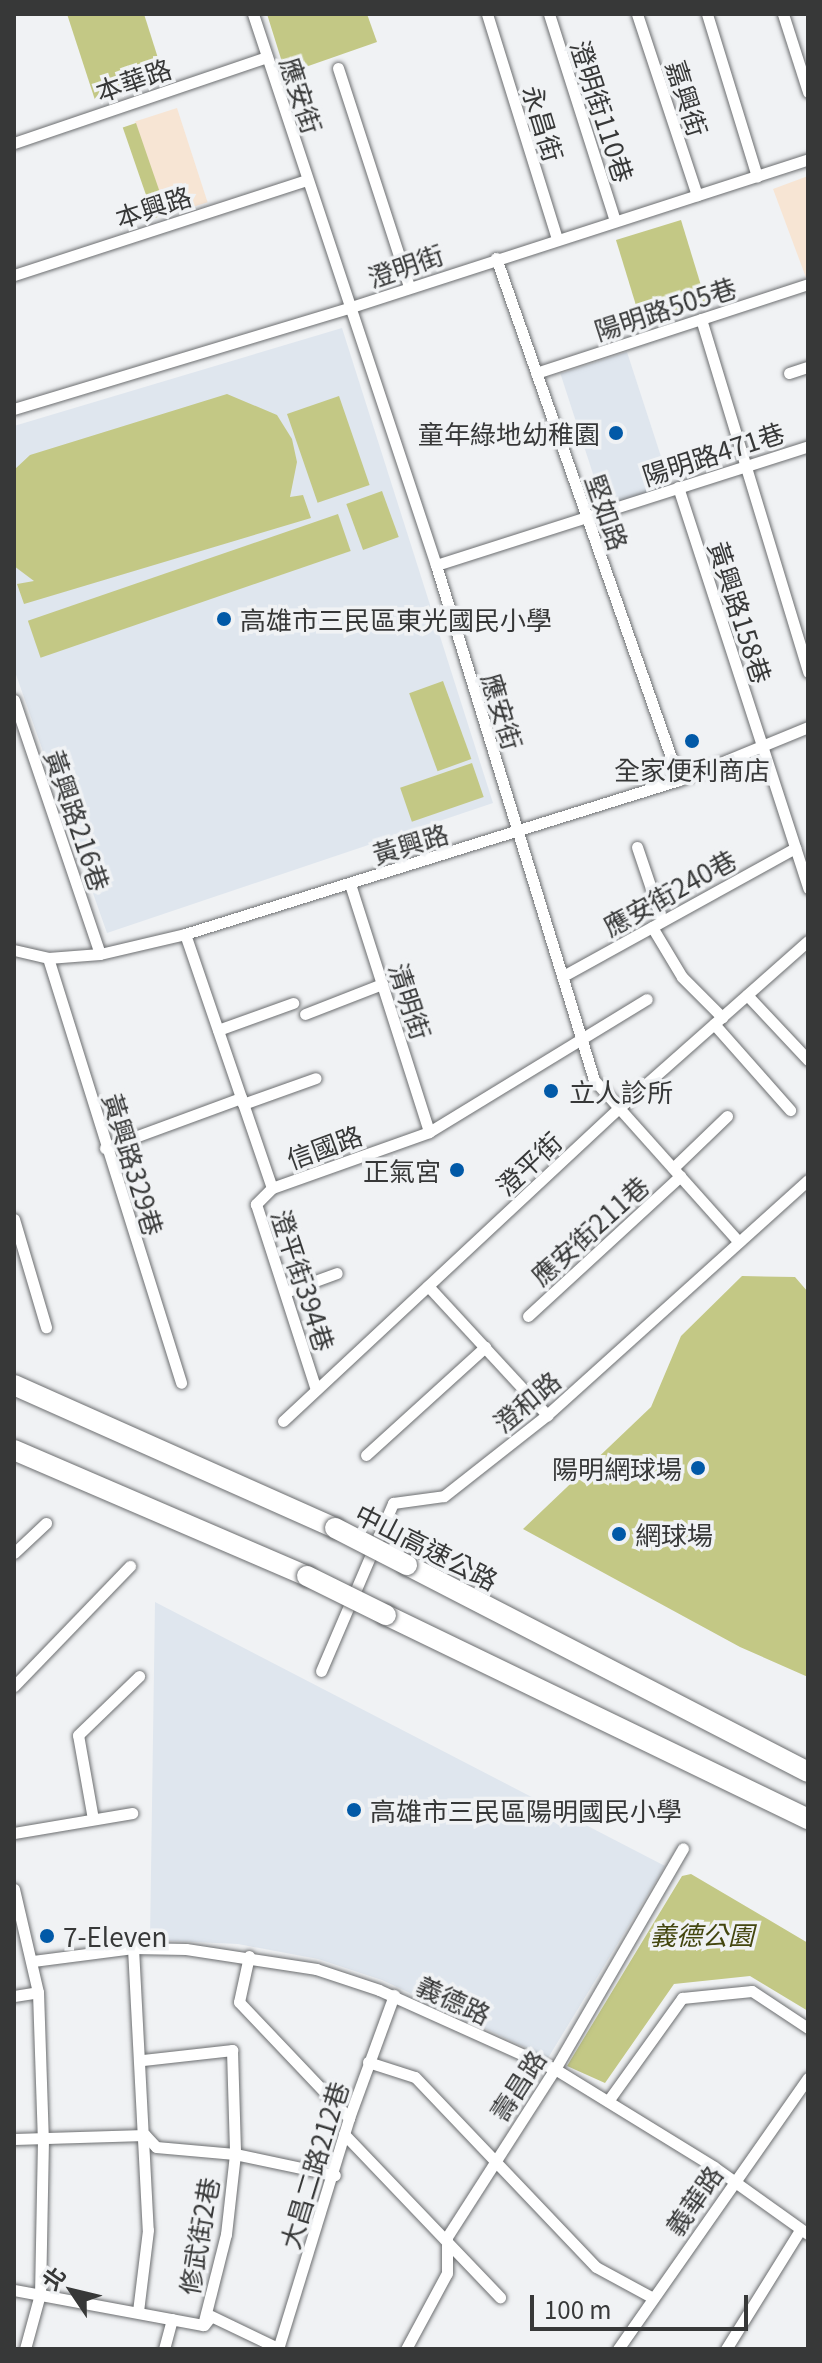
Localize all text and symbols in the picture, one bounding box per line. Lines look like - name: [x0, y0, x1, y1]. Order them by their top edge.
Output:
- street label: 澄明街110巷: [565, 36, 641, 186]
- street label: 本華路: [91, 52, 175, 106]
- street label: 應安街: [275, 53, 329, 137]
- street label: 嘉興街: [661, 56, 715, 140]
- street label: 永昌街: [518, 81, 570, 165]
- street label: 本興路: [111, 179, 195, 233]
- street label: 澄明街: [363, 238, 447, 292]
- street label: 陽明路505巷: [590, 270, 740, 346]
- street label: 陽明路471巷: [638, 415, 788, 491]
- place label: 童年綠地幼稚園: [418, 417, 600, 449]
- marker: 童年綠地幼稚園: [607, 424, 625, 442]
- street label: 堅如路: [581, 470, 635, 554]
- street label: 黃興路158巷: [703, 537, 779, 687]
- place label: 高雄市三民區東光國民小學: [240, 603, 552, 635]
- marker: 高雄市三民區東光國民小學: [215, 610, 233, 628]
- street label: 應安街: [477, 669, 529, 753]
- marker: 全家便利商店: [683, 732, 701, 750]
- street label: 黃興路216巷: [39, 745, 117, 895]
- place label: 全家便利商店: [614, 753, 770, 785]
- street label: 黃興路: [368, 817, 452, 869]
- street label: 應安街240巷: [597, 843, 741, 941]
- street label: 清明街: [384, 959, 438, 1043]
- place label: 立人診所: [569, 1075, 673, 1107]
- marker: 立人診所: [540, 1080, 562, 1102]
- street label: 黃興路329巷: [98, 1089, 170, 1239]
- street label: 信國路: [282, 1118, 366, 1174]
- street label: 澄平街: [489, 1125, 567, 1201]
- place label: 正氣宮: [363, 1154, 441, 1186]
- marker: 正氣宮: [448, 1161, 466, 1179]
- street label: 應安街211巷: [524, 1169, 654, 1291]
- street label: 澄平街394巷: [266, 1205, 342, 1355]
- street label: 澄和路: [486, 1364, 566, 1438]
- place label: 陽明網球場: [552, 1452, 682, 1484]
- marker: 陽明網球場: [689, 1459, 707, 1477]
- street label: 中山高速公路: [350, 1497, 504, 1595]
- place label: 網球場: [635, 1518, 713, 1550]
- marker: 網球場: [610, 1525, 628, 1543]
- place label: 高雄市三民區陽明國民小學: [370, 1794, 682, 1826]
- marker: 高雄市三民區陽明國民小學: [345, 1801, 363, 1819]
- park label: 義德公園: [650, 1918, 754, 1950]
- place label: 7-Eleven: [63, 1920, 167, 1952]
- marker: 7-Eleven: [38, 1927, 56, 1945]
- street label: 義德路: [412, 1968, 496, 2030]
- street label: 壽昌路: [483, 2044, 551, 2126]
- street label: 大昌二路212巷: [273, 2078, 353, 2252]
- street label: 義華路: [658, 2159, 728, 2241]
- street label: 修武街2巷: [172, 2175, 224, 2297]
- north arrow: [32, 2251, 112, 2331]
- text: 北: [33, 2259, 72, 2295]
- scale bar: [534, 2279, 752, 2329]
- text: 100 m: [544, 2291, 612, 2326]

